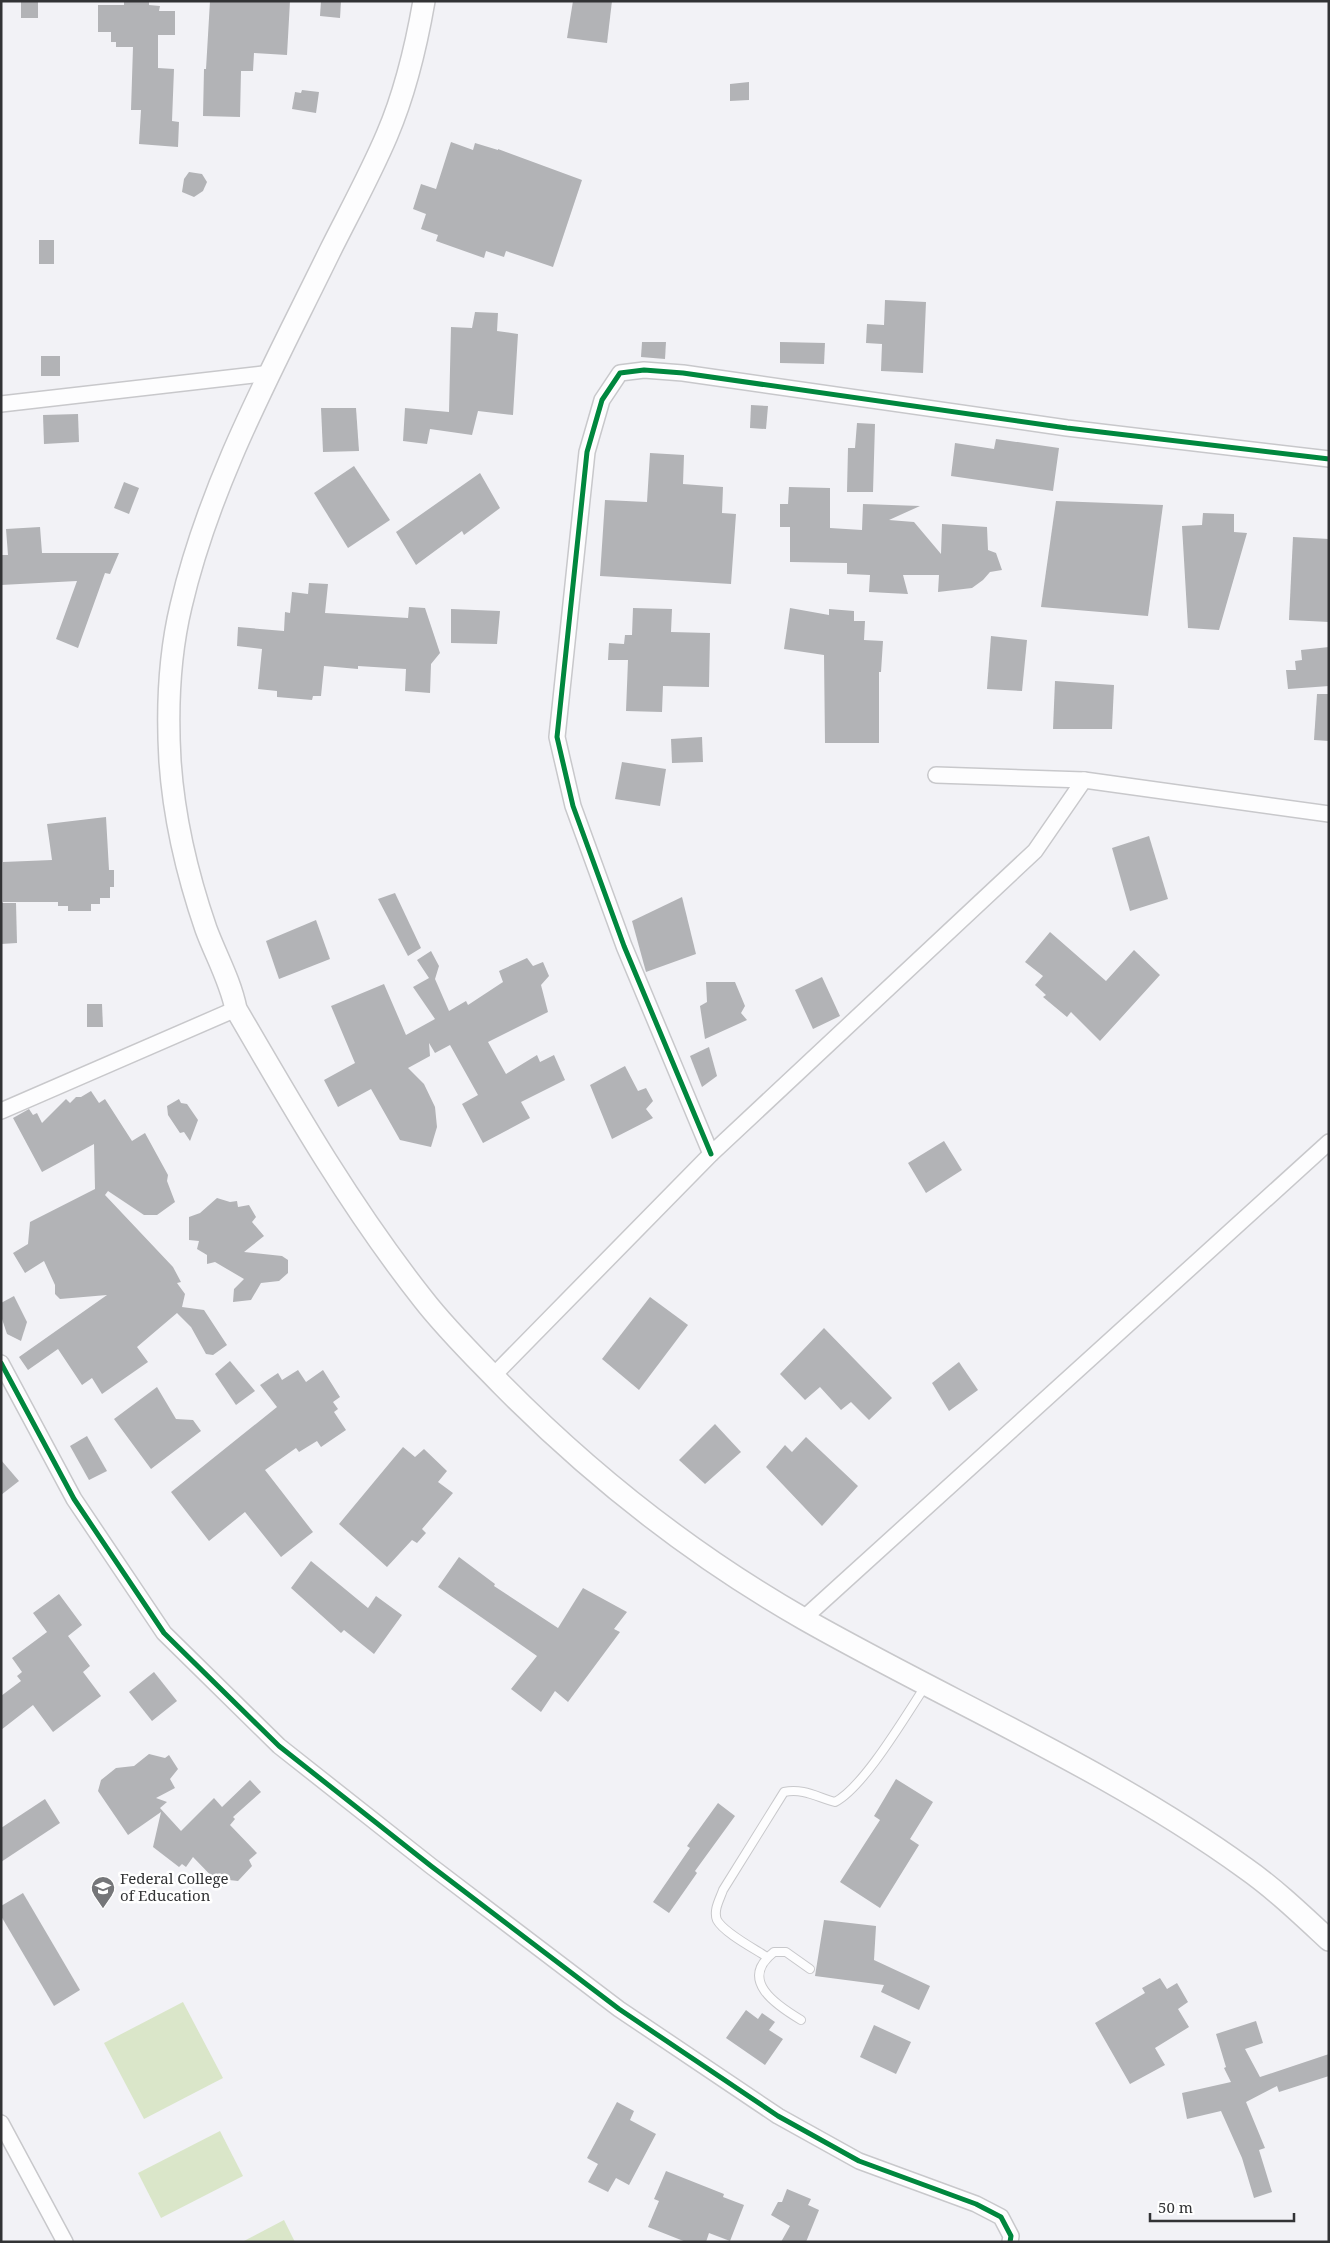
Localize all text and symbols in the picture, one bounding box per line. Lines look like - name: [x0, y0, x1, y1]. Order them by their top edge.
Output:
- place label: Federal College of Education: [120, 1868, 229, 1905]
- school or university icon: Federal College of Education: [90, 1875, 116, 1909]
- scale bar: [1150, 2190, 1294, 2222]
- text: 50 m: [1158, 2197, 1193, 2217]

